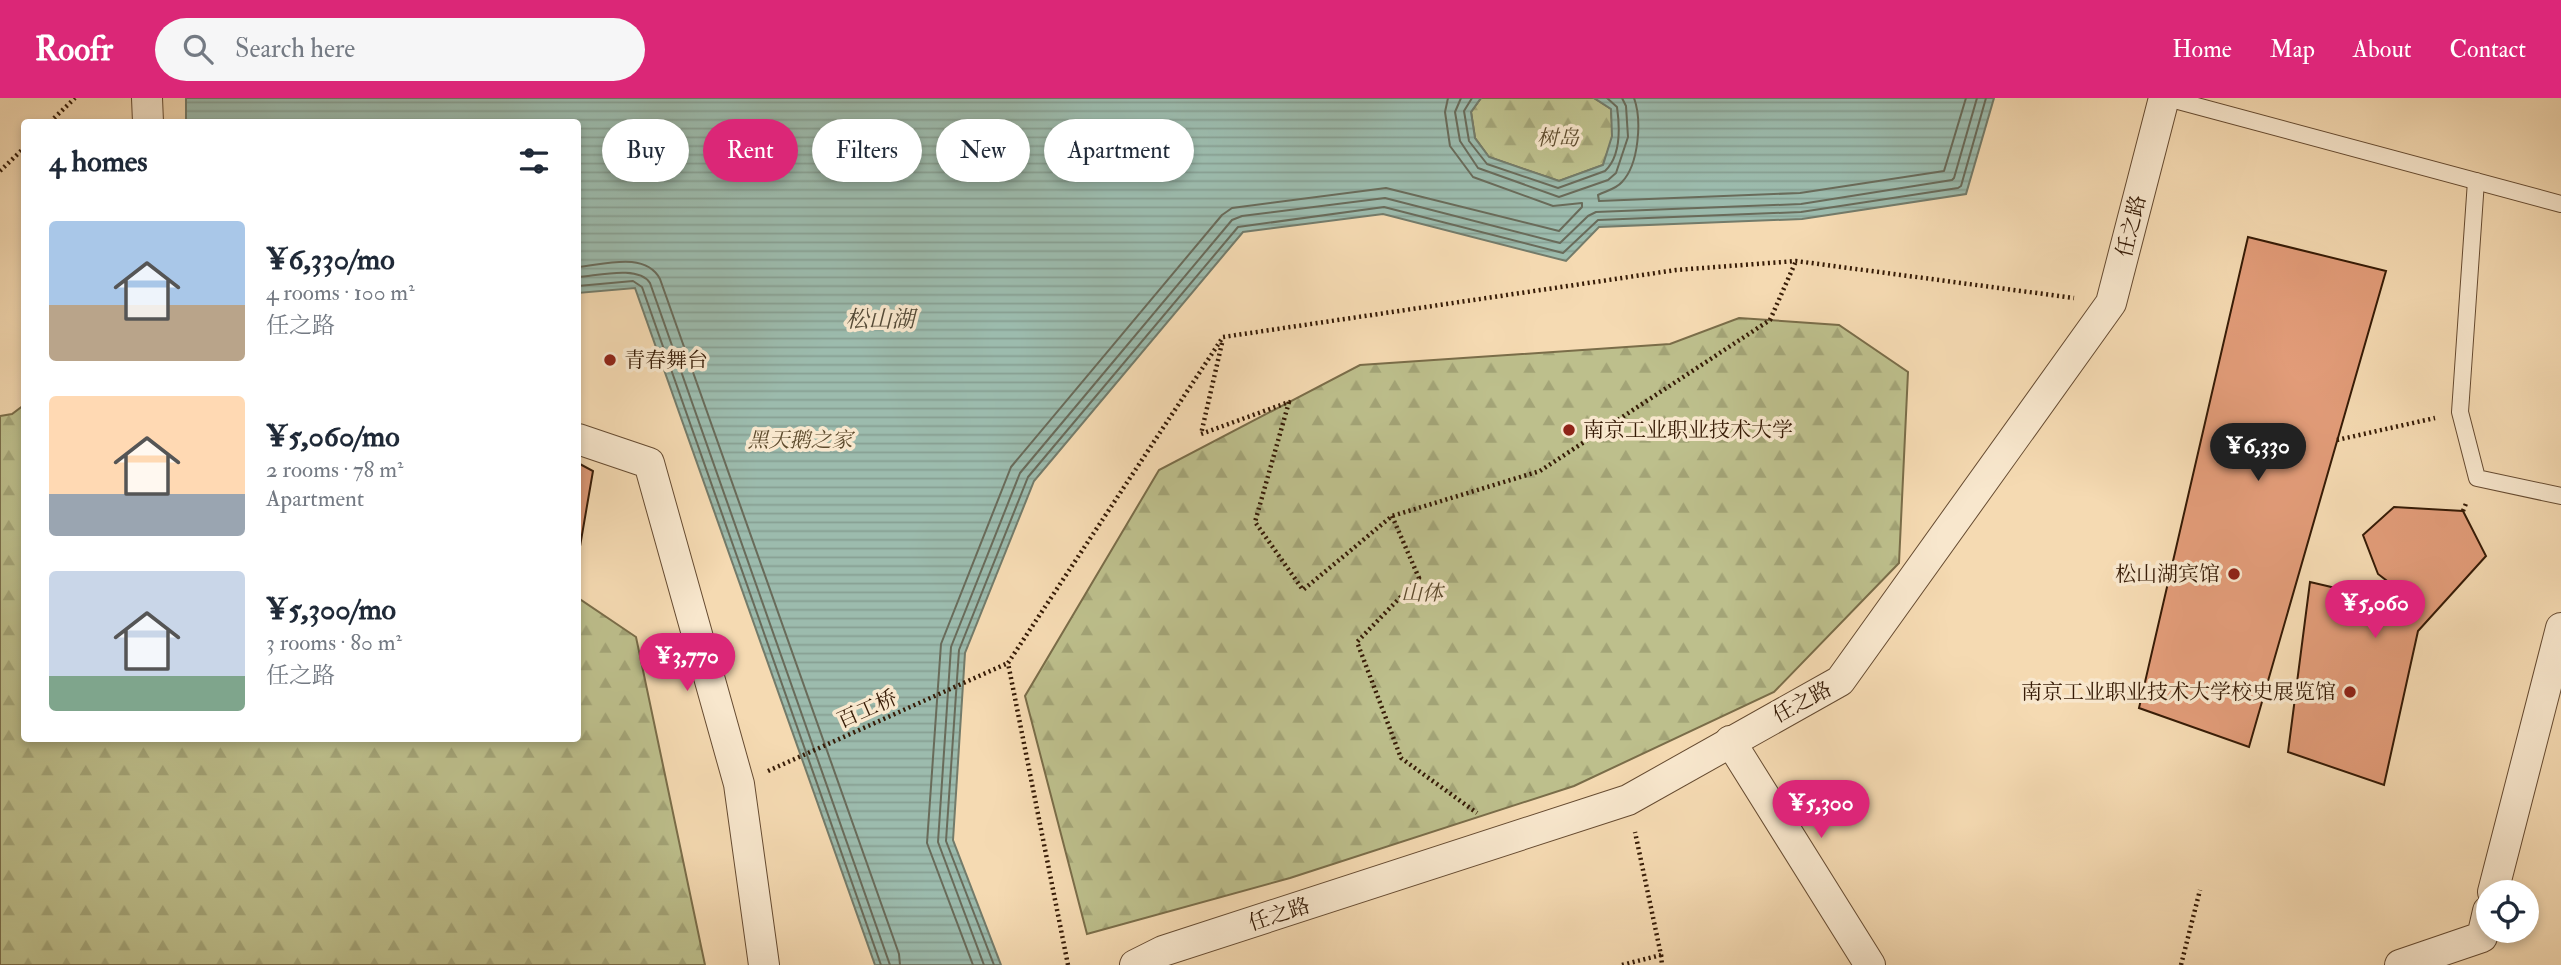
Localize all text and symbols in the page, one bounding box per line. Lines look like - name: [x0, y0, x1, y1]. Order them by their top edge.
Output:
- search box: [155, 18, 645, 81]
- text: Roofr: [35, 29, 113, 70]
- icon: search: [179, 30, 217, 68]
- text: Search here: [235, 33, 355, 65]
- text: Home: [2172, 34, 2232, 65]
- text: Map: [2270, 34, 2315, 65]
- text: About: [2353, 34, 2412, 65]
- text: Contact: [2450, 34, 2526, 65]
- chip: Buy: [602, 119, 689, 182]
- chip: Rent: [703, 119, 798, 182]
- chip: Filters: [812, 119, 922, 182]
- chip: New: [936, 119, 1030, 182]
- chip: Apartment: [1044, 119, 1194, 182]
- park label: 树岛: [1537, 125, 1580, 152]
- icon: filters: [515, 142, 553, 180]
- text: 4 homes: [49, 143, 148, 180]
- street label: 任之路: [2111, 192, 2152, 260]
- text: ¥6,330/mo: [266, 241, 395, 278]
- icon: home: [105, 249, 189, 333]
- text: 4 rooms · 100 m²: [266, 278, 415, 307]
- water label: 松山湖: [846, 305, 919, 334]
- text: 任之路: [266, 311, 335, 340]
- place label: 青春舞台: [624, 347, 708, 374]
- marker: 青春舞台: [602, 352, 618, 368]
- place label: 南京工业职业技术大学: [1583, 417, 1793, 444]
- text: ¥5,060/mo: [266, 418, 400, 455]
- marker: 南京工业职业技术大学: [1561, 422, 1577, 438]
- icon: home: [105, 424, 189, 508]
- pin: ¥6,330: [2201, 424, 2315, 483]
- park label: 黑天鹅之家: [748, 427, 855, 454]
- text: ¥6,330: [2226, 431, 2290, 460]
- text: 2 rooms · 78 m²: [266, 455, 404, 484]
- text: Apartment: [266, 484, 364, 513]
- place label: 松山湖宾馆: [2115, 561, 2220, 588]
- marker: 松山湖宾馆: [2226, 566, 2242, 582]
- park label: 山体: [1401, 580, 1446, 607]
- pin: ¥5,060: [2318, 580, 2432, 640]
- text: ¥5,060: [2341, 588, 2409, 617]
- text: ¥5,300/mo: [266, 591, 396, 628]
- icon: home: [105, 599, 189, 683]
- text: 3 rooms · 80 m²: [266, 628, 402, 657]
- pin: ¥3,770: [630, 634, 744, 693]
- text: ¥3,770: [655, 641, 719, 670]
- text: 任之路: [266, 661, 335, 690]
- street label: 任之路: [1768, 676, 1836, 729]
- place label: 南京工业职业技术大学校史展览馆: [2021, 679, 2336, 706]
- street label: 百工桥: [833, 684, 901, 735]
- marker: 南京工业职业技术大学校史展览馆: [2342, 684, 2358, 700]
- pin: ¥5,300: [1764, 780, 1878, 840]
- text: ¥5,300: [1789, 788, 1853, 817]
- map controls: [2476, 880, 2539, 943]
- button: locate: [2476, 880, 2539, 943]
- street label: 任之路: [1245, 892, 1313, 937]

